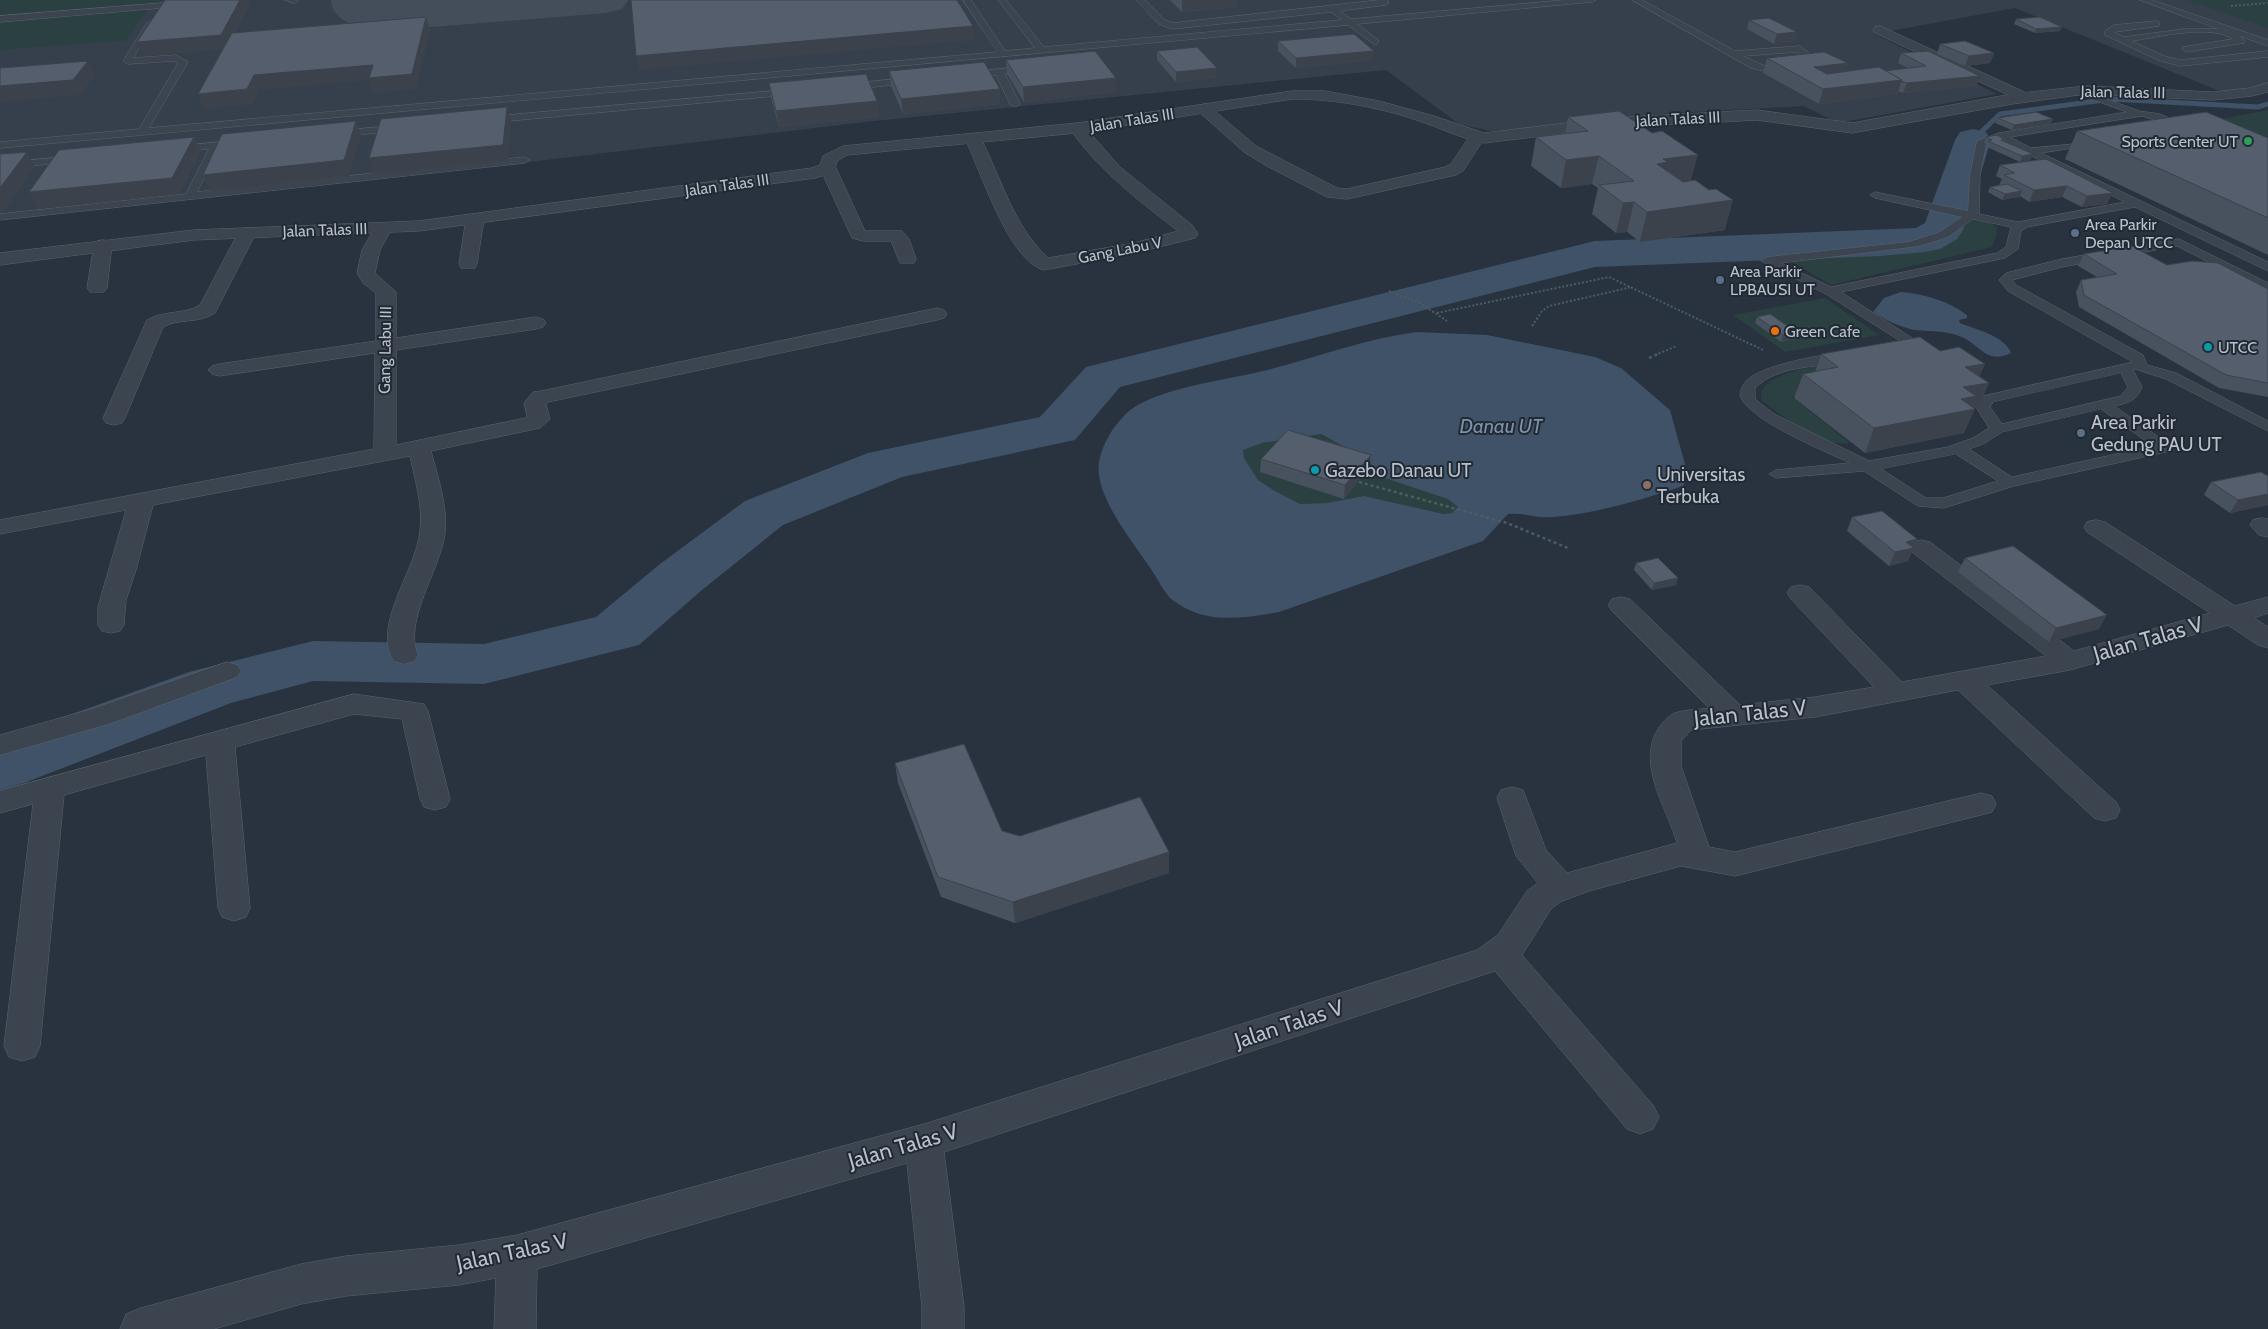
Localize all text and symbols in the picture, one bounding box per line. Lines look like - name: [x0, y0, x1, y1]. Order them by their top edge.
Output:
- street label: Jalan Talas III: [2079, 82, 2166, 102]
- street label: Jalan Talas III: [1088, 104, 1175, 136]
- street label: Jalan Talas III: [1634, 107, 1721, 131]
- place label: Sports Center UT: [2121, 132, 2238, 151]
- marker: Sports Center UT: [2242, 135, 2254, 147]
- street label: Jalan Talas III: [683, 170, 770, 200]
- place label: Area Parkir Depan UTCC: [2085, 215, 2173, 252]
- street label: Jalan Talas III: [281, 219, 368, 241]
- marker: Area Parkir Depan UTCC: [2069, 227, 2081, 239]
- street label: Gang Labu V: [1076, 232, 1164, 267]
- place label: Area Parkir LPBAUSI UT: [1730, 262, 1816, 299]
- marker: Area Parkir LPBAUSI UT: [1714, 274, 1726, 286]
- street label: Gang Labu III: [375, 306, 395, 394]
- place label: Green Cafe: [1785, 322, 1860, 341]
- marker: Green Cafe: [1769, 325, 1781, 337]
- place label: UTCC: [2218, 338, 2257, 357]
- marker: UTCC: [2202, 341, 2214, 353]
- place label: Area Parkir Gedung PAU UT: [2091, 411, 2222, 456]
- water label: Danau UT: [1460, 414, 1544, 438]
- marker: Area Parkir Gedung PAU UT: [2075, 427, 2087, 439]
- place label: Gazebo Danau UT: [1325, 459, 1471, 482]
- place label: Universitas Terbuka: [1657, 463, 1745, 508]
- marker: Gazebo Danau UT: [1309, 464, 1321, 476]
- marker: Universitas Terbuka: [1641, 479, 1653, 491]
- street label: Jalan Talas V: [2089, 610, 2207, 668]
- street label: Jalan Talas V: [1691, 694, 1808, 732]
- street label: Jalan Talas V: [1230, 994, 1348, 1055]
- street label: Jalan Talas V: [844, 1117, 962, 1175]
- street label: Jalan Talas V: [453, 1227, 571, 1277]

